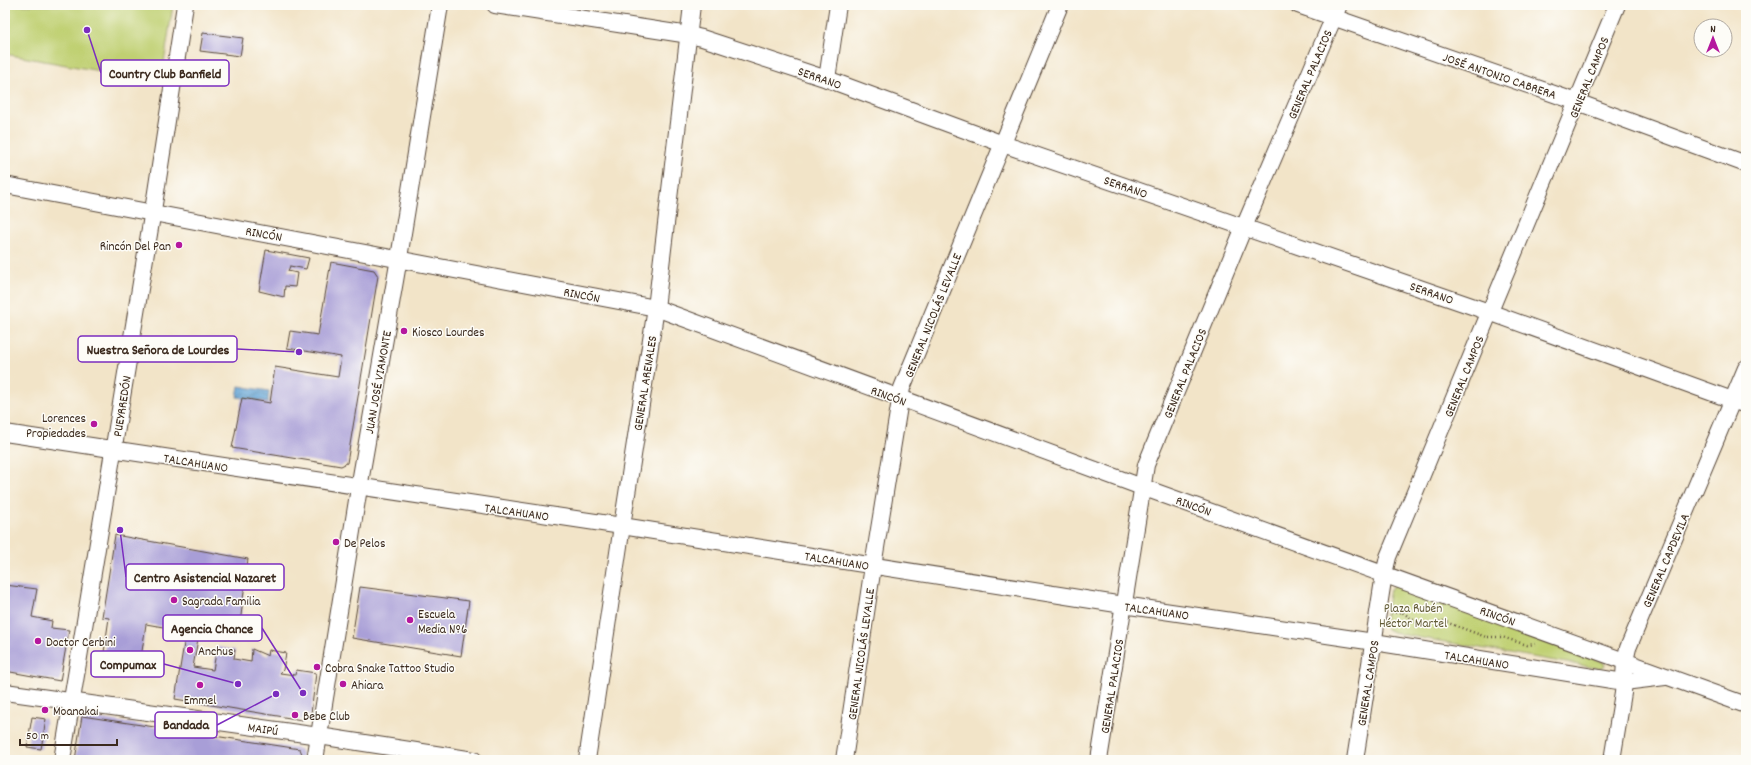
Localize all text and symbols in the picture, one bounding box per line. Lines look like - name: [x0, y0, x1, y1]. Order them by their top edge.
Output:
- north arrow: [1693, 18, 1733, 58]
- text: N: [1710, 22, 1716, 38]
- street label: GENERAL PALACIOS: [1284, 27, 1339, 123]
- street label: GENERAL CAMPOS: [1565, 34, 1615, 122]
- street label: JOSÉ ANTONIO CABRERA: [1440, 49, 1559, 106]
- callout: Country Club Banfield: [101, 60, 229, 86]
- street label: SERRANO: [795, 63, 844, 96]
- text: Country Club Banfield: [109, 65, 222, 85]
- street label: SERRANO: [1101, 172, 1150, 205]
- street label: RINCÓN: [244, 223, 283, 248]
- place label: Rincón Del Pan: [100, 238, 171, 257]
- marker: Rincón Del Pan: [174, 240, 184, 250]
- street label: GENERAL NICOLÁS LEVALLE: [901, 251, 968, 381]
- street label: SERRANO: [1407, 278, 1456, 311]
- street label: RINCÓN: [562, 284, 601, 309]
- place label: Kiosco Lourdes: [412, 324, 484, 343]
- marker: Kiosco Lourdes: [399, 326, 409, 336]
- street label: GENERAL PALACIOS: [1160, 326, 1213, 422]
- street label: JUAN JOSÉ VIAMONTE: [361, 329, 398, 435]
- street label: GENERAL CAMPOS: [1440, 333, 1490, 421]
- street label: GENERAL ARENALES: [630, 334, 663, 432]
- callout: Nuestra Señora de Lourdes: [78, 336, 237, 362]
- text: Nuestra Señora de Lourdes: [87, 341, 230, 361]
- street label: PUEYRREDÓN: [109, 374, 138, 438]
- street label: RINCÓN: [868, 382, 909, 413]
- place label: Lorences Propiedades: [26, 410, 86, 444]
- marker: Lorences Propiedades: [89, 419, 99, 429]
- street label: TALCAHUANO: [162, 450, 229, 479]
- street label: RINCÓN: [1173, 492, 1214, 523]
- street label: TALCAHUANO: [483, 500, 550, 527]
- street label: GENERAL CAPDEVILA: [1639, 511, 1696, 611]
- place label: De Pelos: [344, 535, 385, 554]
- marker: De Pelos: [331, 537, 341, 547]
- street label: TALCAHUANO: [803, 548, 870, 577]
- callout: Centro Asistencial Nazaret: [126, 564, 284, 590]
- text: Centro Asistencial Nazaret: [134, 569, 277, 589]
- street label: GENERAL NICOLÁS LEVALLE: [844, 587, 881, 721]
- place label: Sagrada Familia: [182, 593, 261, 612]
- marker: Sagrada Familia: [169, 595, 179, 605]
- street label: TALCAHUANO: [1123, 599, 1190, 626]
- park label: Plaza Rubén Héctor Martel: [1379, 600, 1447, 634]
- street label: RINCÓN: [1477, 602, 1518, 633]
- place label: Escuela Media Nº6: [418, 606, 467, 640]
- callout: Agencia Chance: [163, 615, 262, 641]
- marker: Escuela Media Nº6: [405, 615, 415, 625]
- text: Agencia Chance: [171, 620, 253, 640]
- place label: Doctor Cerbini: [46, 634, 116, 653]
- marker: Doctor Cerbini: [33, 636, 43, 646]
- street label: GENERAL PALACIOS: [1097, 637, 1130, 735]
- street label: GENERAL CAMPOS: [1353, 639, 1386, 728]
- place label: Anchus: [198, 643, 233, 662]
- marker: Anchus: [185, 645, 195, 655]
- street label: TALCAHUANO: [1443, 647, 1510, 676]
- callout: Compumax: [91, 651, 164, 677]
- text: Compumax: [100, 656, 157, 676]
- place label: Cobra Snake Tattoo Studio: [325, 660, 455, 679]
- marker: Cobra Snake Tattoo Studio: [312, 662, 322, 672]
- place label: Ahiara: [351, 677, 384, 696]
- marker: Ahiara: [338, 679, 348, 689]
- marker: Emmel: [195, 680, 205, 690]
- place label: Emmel: [184, 692, 216, 711]
- place label: Moanakai: [53, 703, 99, 722]
- marker: Moanakai: [40, 705, 50, 715]
- place label: Bebe Club: [303, 708, 350, 727]
- marker: Bebe Club: [290, 710, 300, 720]
- callout: Bandada: [155, 712, 217, 738]
- text: Bandada: [163, 716, 210, 736]
- street label: MAIPÚ: [246, 719, 279, 742]
- scale bar: [20, 721, 117, 747]
- text: 50 m: [26, 728, 49, 745]

